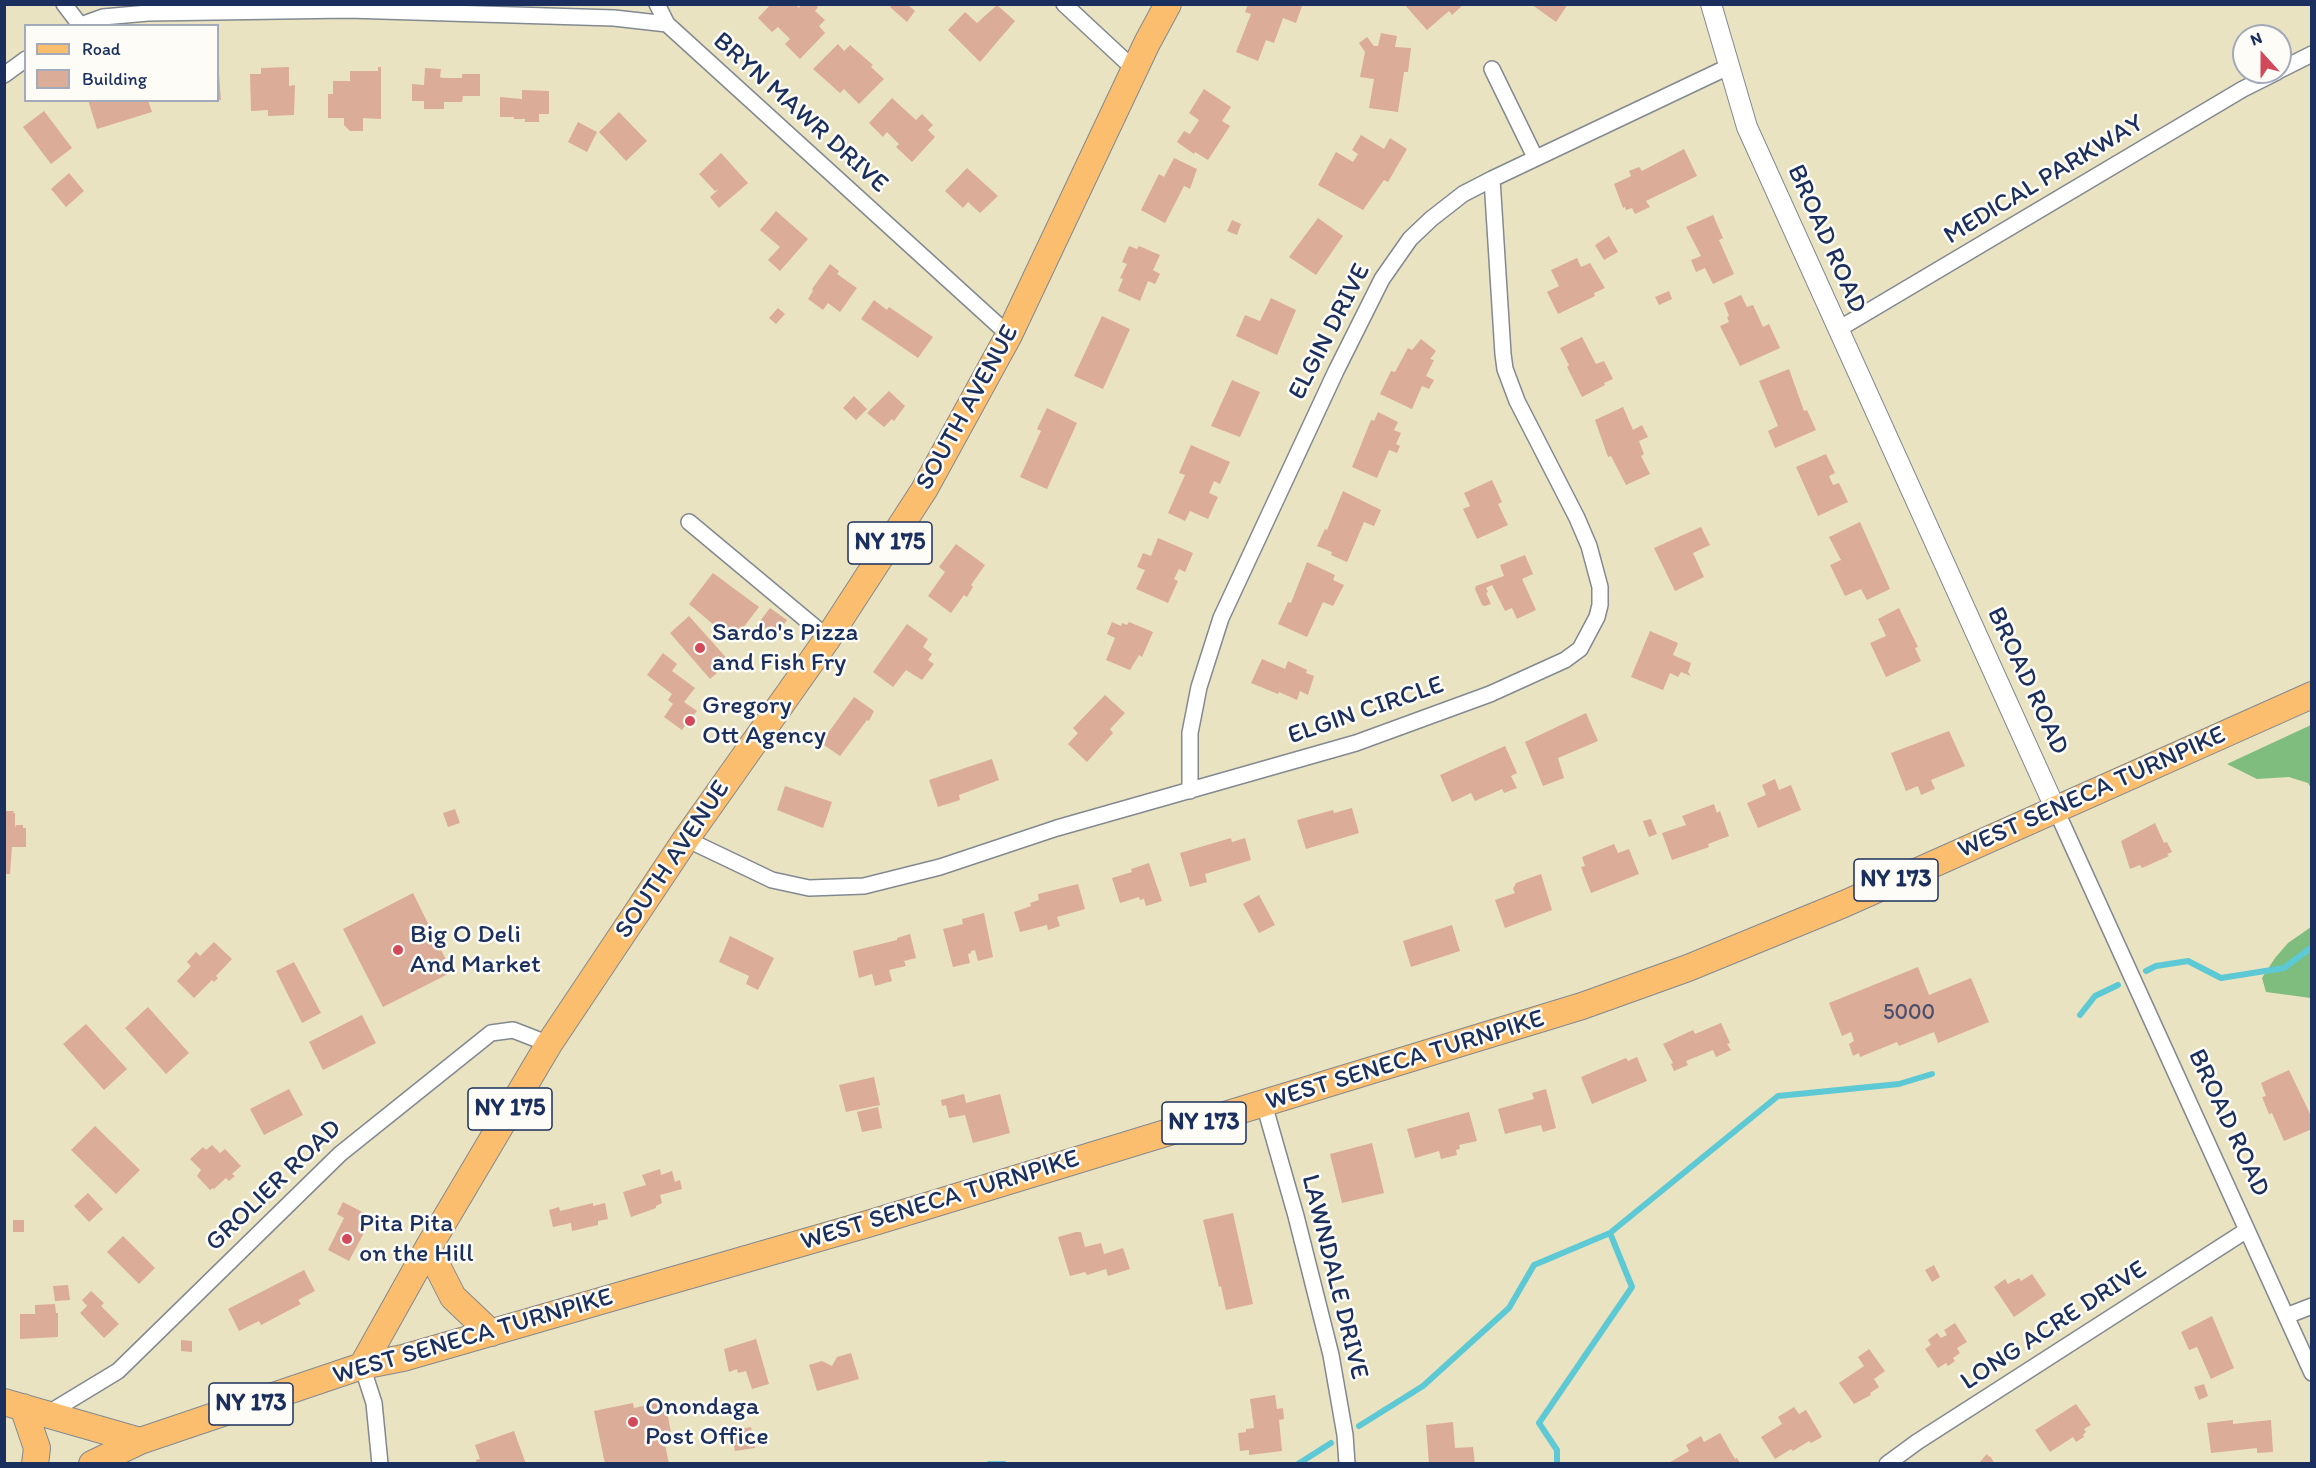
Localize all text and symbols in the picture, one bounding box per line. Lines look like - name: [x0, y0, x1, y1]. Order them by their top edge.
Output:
- legend: [24, 24, 219, 102]
- north arrow: [2232, 24, 2292, 84]
- street label: BRYN MAWR DRIVE: [706, 26, 894, 200]
- text: N: [2248, 28, 2265, 49]
- text: Road: [82, 38, 121, 60]
- text: Building: [82, 68, 147, 90]
- street label: MEDICAL PARKWAY: [1939, 108, 2149, 252]
- street label: BROAD ROAD: [1779, 160, 1873, 318]
- street label: ELGIN DRIVE: [1282, 259, 1378, 405]
- street label: SOUTH AVENUE: [910, 320, 1026, 496]
- road number: NY 175: [848, 522, 932, 564]
- street label: BROAD ROAD: [1979, 602, 2075, 760]
- place label: Sardo's Pizza and Fish Fry: [712, 617, 858, 678]
- marker: Sardo's Pizza and Fish Fry: [693, 641, 707, 655]
- street label: ELGIN CIRCLE: [1284, 670, 1448, 752]
- place label: Gregory Ott Agency: [702, 690, 826, 752]
- marker: Gregory Ott Agency: [683, 714, 697, 728]
- street label: WEST SENECA TURNPIKE: [1953, 720, 2231, 866]
- street label: SOUTH AVENUE: [609, 775, 737, 945]
- road number: NY 173: [1854, 859, 1938, 901]
- place label: Big O Deli And Market: [410, 919, 541, 981]
- marker: Big O Deli And Market: [391, 943, 405, 957]
- house number: 5000: [1883, 1000, 1935, 1026]
- street label: WEST SENECA TURNPIKE: [1262, 1004, 1548, 1118]
- street label: BROAD ROAD: [2180, 1044, 2276, 1202]
- road number: NY 175: [468, 1088, 552, 1130]
- road number: NY 173: [1162, 1102, 1246, 1144]
- street label: GROLIER ROAD: [200, 1114, 348, 1258]
- street label: WEST SENECA TURNPIKE: [797, 1144, 1083, 1258]
- street label: LAWNDALE DRIVE: [1293, 1171, 1375, 1383]
- place label: Pita Pita on the Hill: [359, 1208, 474, 1270]
- marker: Pita Pita on the Hill: [340, 1232, 354, 1246]
- street label: LONG ACRE DRIVE: [1955, 1254, 2153, 1398]
- street label: WEST SENECA TURNPIKE: [329, 1282, 617, 1392]
- road number: NY 173: [209, 1383, 293, 1425]
- place label: Onondaga Post Office: [645, 1391, 769, 1452]
- marker: Onondaga Post Office: [626, 1415, 640, 1429]

